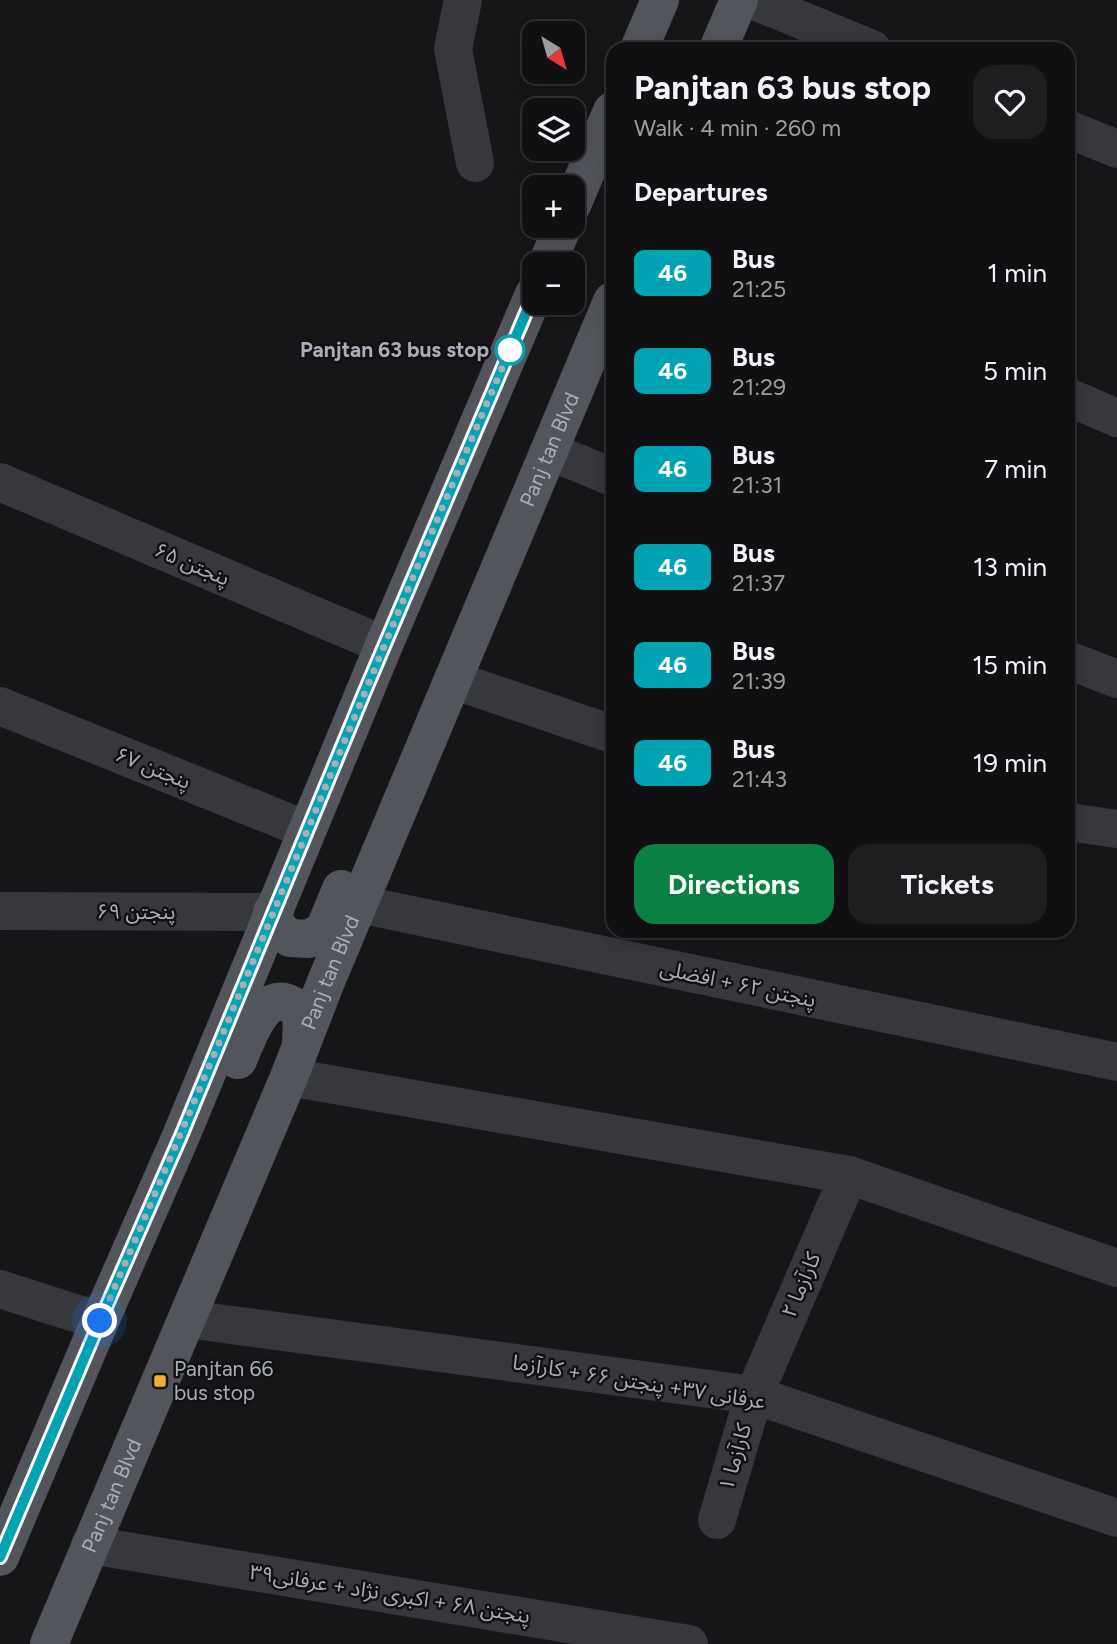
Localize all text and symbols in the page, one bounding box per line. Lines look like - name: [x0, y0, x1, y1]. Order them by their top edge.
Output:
- north arrow: [522, 21, 584, 84]
- map controls: [522, 21, 585, 315]
- button: heart: [973, 65, 1047, 139]
- text: Panjtan 63 bus stop: [634, 68, 931, 107]
- button: layers: [522, 98, 585, 161]
- text: Walk · 4 min · 260 m: [634, 114, 841, 142]
- button: +: [522, 175, 585, 238]
- text: Departures: [634, 176, 768, 208]
- text: Bus: [732, 243, 775, 275]
- button: −: [522, 252, 585, 315]
- text: 1 min: [987, 257, 1047, 289]
- text: 46: [658, 258, 687, 287]
- text: 21:25: [732, 275, 786, 303]
- marker: Panjtan 63 bus stop: [495, 335, 525, 365]
- place label: Panjtan 63 bus stop: [300, 337, 489, 362]
- text: Bus: [732, 341, 775, 373]
- text: 5 min: [983, 355, 1047, 387]
- text: 46: [658, 356, 687, 385]
- text: 21:29: [732, 373, 786, 401]
- street label: Panj tan Blvd: [514, 389, 584, 510]
- text: Bus: [732, 439, 775, 471]
- text: 7 min: [984, 453, 1047, 485]
- text: 46: [658, 454, 687, 483]
- text: 21:31: [732, 471, 782, 499]
- street label: پنجتن ۶۵: [150, 537, 234, 592]
- text: Bus: [732, 537, 775, 569]
- text: 13 min: [973, 551, 1047, 583]
- text: 46: [658, 552, 687, 581]
- text: 21:37: [732, 569, 785, 597]
- text: Bus: [732, 635, 775, 667]
- text: 15 min: [972, 649, 1047, 681]
- text: 46: [658, 650, 687, 679]
- text: 21:39: [732, 667, 786, 695]
- text: Bus: [732, 733, 775, 765]
- street label: پنجتن ۶۷: [111, 741, 195, 795]
- text: 19 min: [972, 747, 1047, 779]
- text: 46: [658, 748, 687, 777]
- text: 21:43: [732, 765, 787, 793]
- button: Directions: [634, 844, 834, 924]
- button: Tickets: [848, 844, 1047, 924]
- street label: پنجتن ۶۹: [96, 899, 176, 925]
- street label: Panj tan Blvd: [296, 911, 364, 1033]
- street label: پنجتن ۶۲ + افضلی: [658, 955, 818, 1013]
- street label: کارآزما ۲: [776, 1248, 825, 1321]
- your location: [82, 1303, 117, 1338]
- street label: عرفانی ۳۷+ پنجتن ۶۶ + کارآزما: [511, 1349, 767, 1415]
- place label: Panjtan 66 bus stop: [174, 1356, 273, 1405]
- marker: Panjtan 66 bus stop: [152, 1373, 168, 1389]
- street label: کارآزما ۱: [713, 1420, 756, 1493]
- street label: Panj tan Blvd: [76, 1435, 146, 1556]
- street label: پنجتن ۶۸ + اکبری نژاد + عرفانی۳۹: [248, 1559, 532, 1629]

